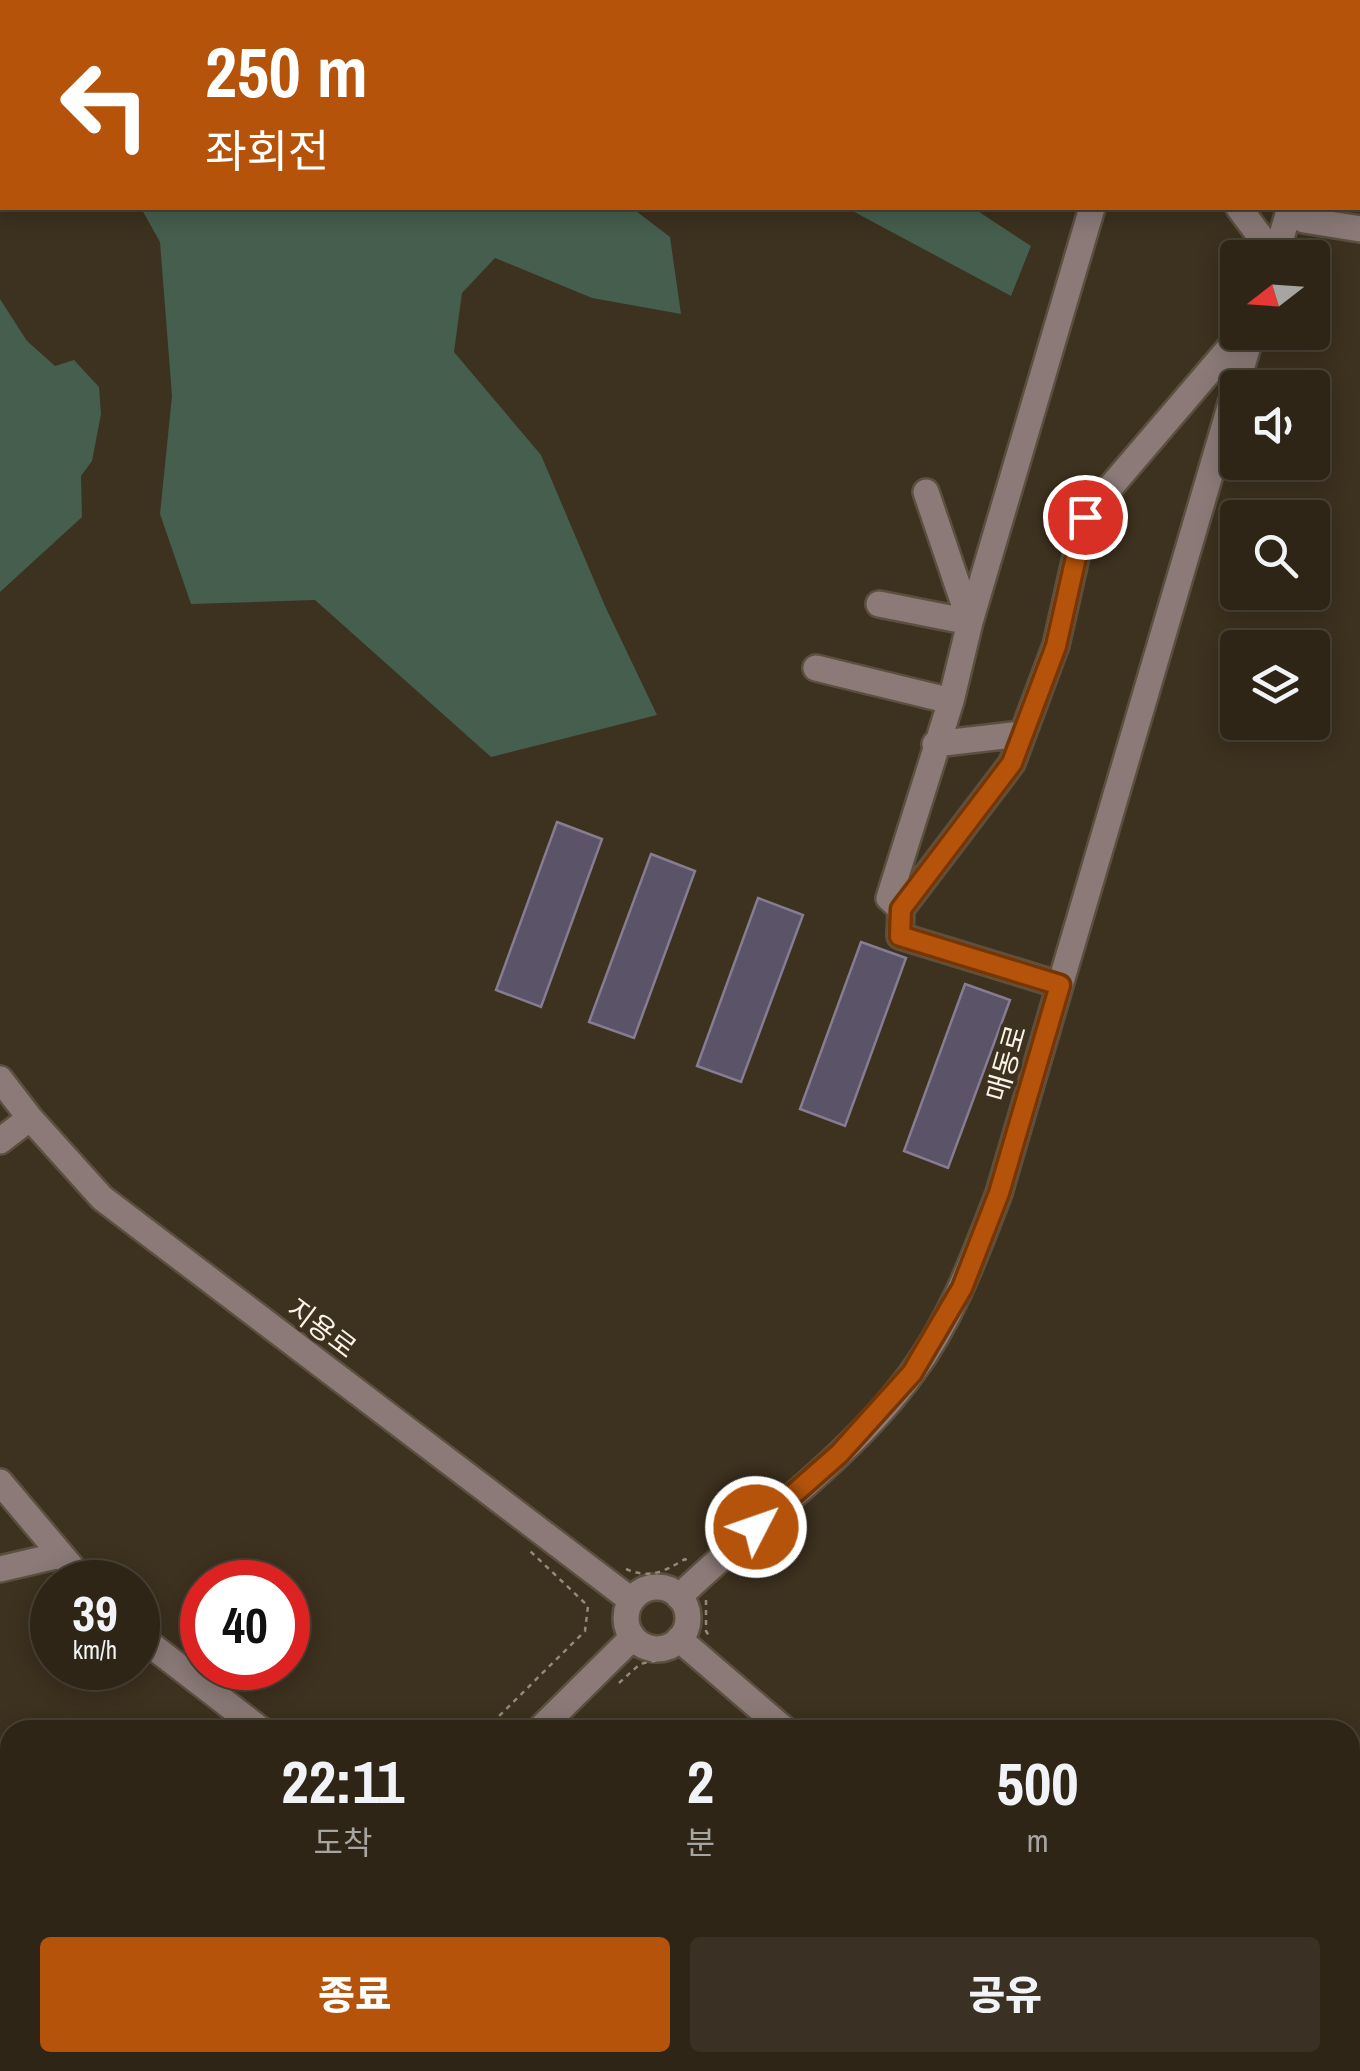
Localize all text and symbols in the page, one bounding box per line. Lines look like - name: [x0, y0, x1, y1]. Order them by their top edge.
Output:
- text: 250 m: [205, 25, 368, 119]
- icon: left: [40, 40, 170, 170]
- text: 좌회전: [205, 120, 329, 181]
- north arrow: [1220, 240, 1330, 350]
- map controls: [1220, 240, 1330, 740]
- button: sound: [1220, 370, 1330, 480]
- pin: [1043, 475, 1128, 560]
- icon: arrive: [1058, 490, 1113, 545]
- button: search: [1220, 500, 1330, 610]
- button: layers: [1220, 630, 1330, 740]
- street label: 매동로: [977, 1021, 1035, 1105]
- street label: 지용로: [280, 1290, 364, 1366]
- position arrow: [704, 1475, 808, 1579]
- speed limit sign: 40: [180, 1560, 310, 1690]
- text: 39: [72, 1579, 118, 1647]
- text: km/h: [73, 1633, 117, 1667]
- text: 22:11: [281, 1741, 404, 1822]
- text: 2: [687, 1741, 714, 1822]
- text: 500: [997, 1743, 1079, 1824]
- text: m: [1027, 1819, 1049, 1862]
- text: 도착: [313, 1821, 372, 1864]
- text: 분: [686, 1821, 715, 1864]
- button: 종료: [40, 1937, 670, 2052]
- button: 공유: [690, 1937, 1320, 2052]

